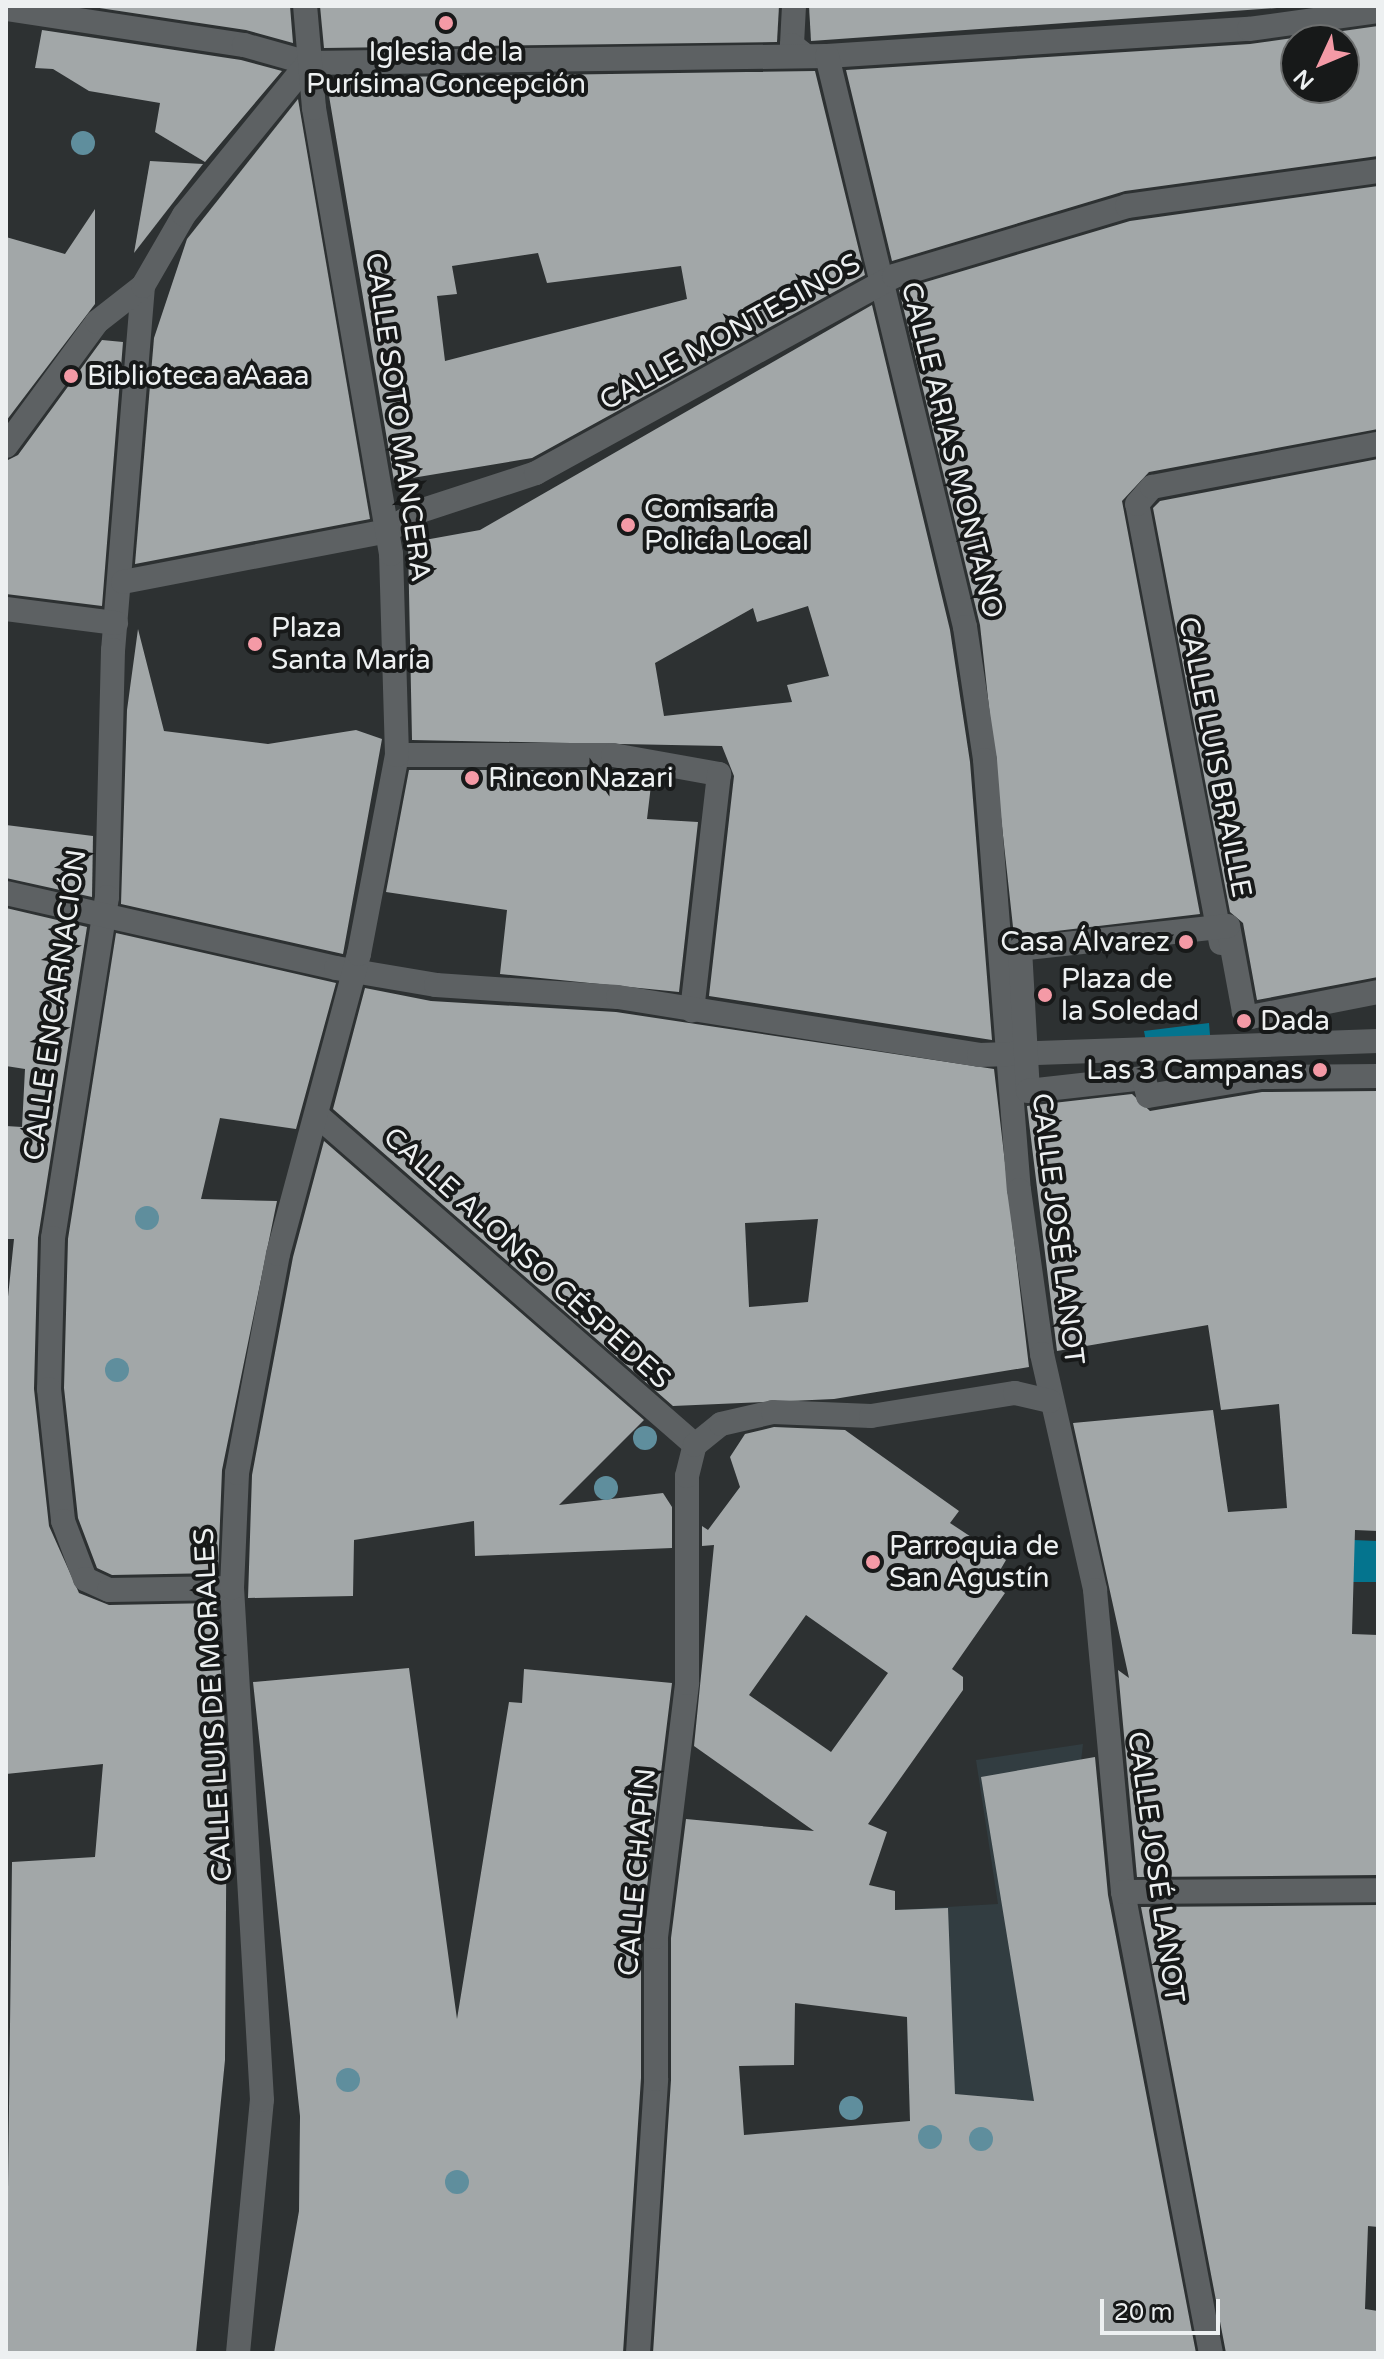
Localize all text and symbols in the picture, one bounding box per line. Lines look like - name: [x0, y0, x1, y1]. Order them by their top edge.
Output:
- marker: Iglesia de la Purísima Concepción: [437, 14, 455, 32]
- north arrow: [1280, 24, 1360, 104]
- place label: Iglesia de la Purísima Concepción: [306, 35, 586, 101]
- text: N: [1289, 64, 1320, 95]
- street label: CALLE MONTESINOS: [594, 246, 866, 418]
- street label: CALLE SOTO MANCERA: [358, 250, 438, 584]
- street label: CALLE ARIAS MONTANO: [894, 278, 1010, 622]
- place label: Biblioteca aAaaa: [87, 359, 309, 393]
- marker: Biblioteca aAaaa: [62, 367, 80, 385]
- place label: Comisaría Policía Local: [644, 492, 809, 558]
- marker: Comisaría Policía Local: [619, 516, 637, 534]
- place label: Plaza Santa María: [271, 611, 431, 677]
- street label: CALLE LUIS BRAILLE: [1171, 614, 1259, 900]
- marker: Plaza Santa María: [246, 635, 264, 653]
- place label: Rincon Nazari: [488, 761, 674, 795]
- marker: Rincon Nazari: [463, 769, 481, 787]
- street label: CALLE ENCARNACIÓN: [17, 847, 93, 1163]
- place label: Casa Álvarez: [1000, 925, 1170, 959]
- marker: Casa Álvarez: [1177, 933, 1195, 951]
- place label: Plaza de la Soledad: [1061, 962, 1199, 1028]
- marker: Plaza de la Soledad: [1036, 986, 1054, 1004]
- place label: Dada: [1260, 1004, 1330, 1038]
- marker: Dada: [1235, 1012, 1253, 1030]
- place label: Las 3 Campanas: [1086, 1053, 1304, 1087]
- marker: Las 3 Campanas: [1311, 1061, 1329, 1079]
- street label: CALLE JOSÉ LANOT: [1025, 1091, 1091, 1367]
- street label: CALLE ALONSO CÉSPEDES: [377, 1120, 677, 1396]
- street label: CALLE LUIS DE MORALES: [187, 1527, 239, 1883]
- place label: Parroquia de San Agustín: [889, 1529, 1059, 1595]
- marker: Parroquia de San Agustín: [864, 1553, 882, 1571]
- street label: CALLE JOSÉ LANOT: [1120, 1729, 1192, 2005]
- street label: CALLE CHAPÍN: [611, 1767, 663, 1977]
- scale bar: [1104, 2283, 1224, 2333]
- text: 20 m: [1114, 2298, 1172, 2327]

